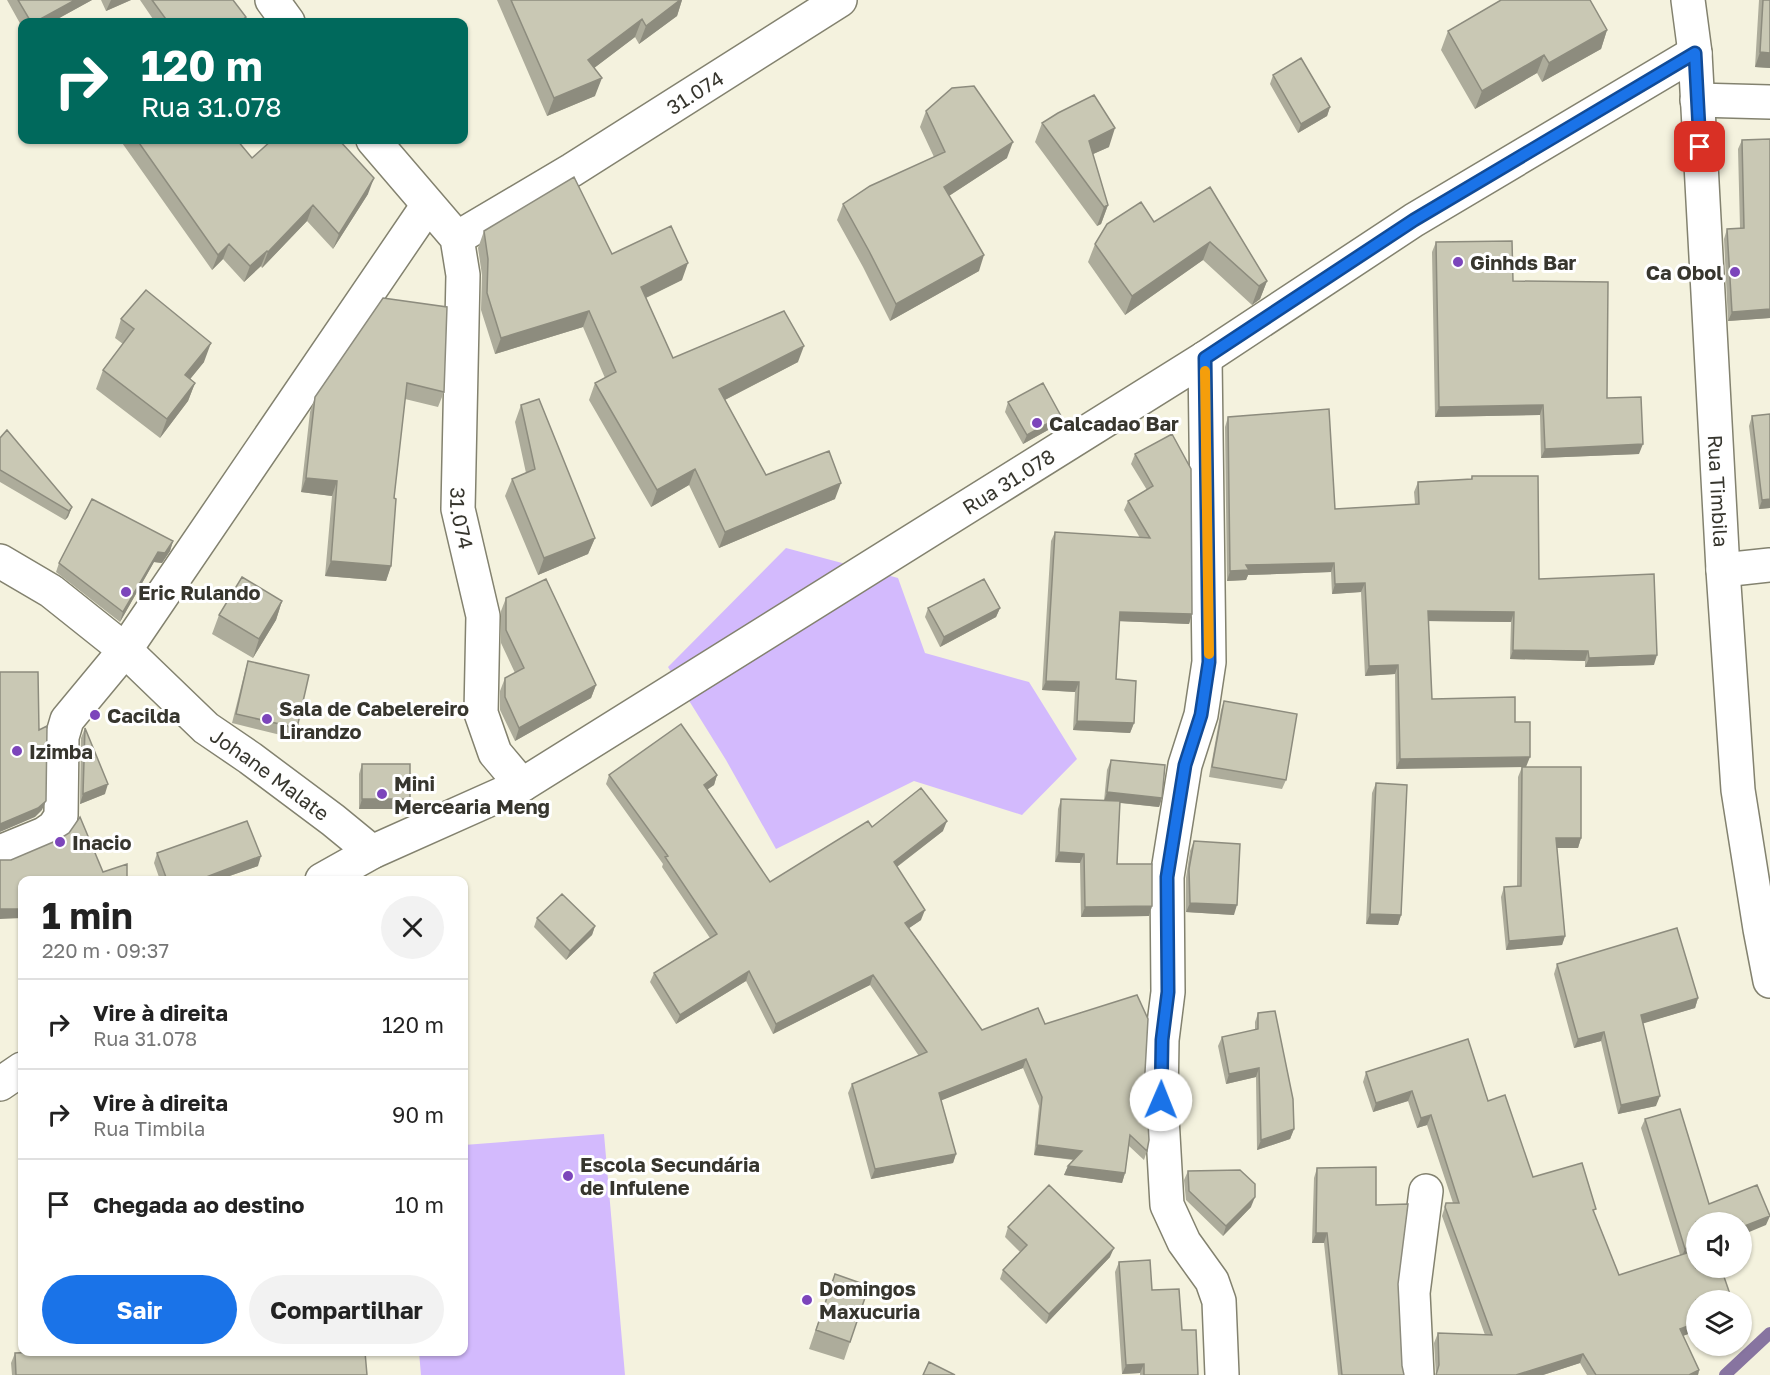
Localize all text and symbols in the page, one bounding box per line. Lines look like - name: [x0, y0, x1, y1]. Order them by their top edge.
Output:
- text: 120 m: [141, 40, 263, 90]
- icon: right: [42, 42, 120, 120]
- street label: 31.074: [662, 65, 728, 119]
- text: Rua 31.078: [141, 91, 282, 123]
- pin: [1674, 121, 1725, 172]
- icon: arrive: [1683, 130, 1716, 163]
- place label: Ginhds Bar: [1470, 250, 1577, 274]
- marker: Ginhds Bar: [1451, 255, 1465, 269]
- place label: Ca Obol: [1646, 260, 1723, 284]
- marker: Ca Obol: [1728, 265, 1742, 279]
- place label: Calcadao Bar: [1049, 411, 1179, 435]
- marker: Calcadao Bar: [1030, 416, 1044, 430]
- street label: Rua Timbila: [1704, 434, 1734, 548]
- street label: Rua 31.078: [958, 443, 1059, 519]
- street label: 31.074: [446, 487, 479, 551]
- place label: Eric Rulando: [138, 580, 260, 604]
- marker: Eric Rulando: [119, 585, 133, 599]
- place label: Sala de Cabelereiro Lirandzo: [279, 696, 469, 743]
- place label: Cacilda: [107, 703, 180, 727]
- marker: Cacilda: [88, 708, 102, 722]
- marker: Sala de Cabelereiro Lirandzo: [260, 712, 274, 726]
- street label: Johane Malate: [206, 723, 334, 825]
- place label: Izimba: [29, 739, 93, 763]
- marker: Izimba: [10, 744, 24, 758]
- place label: Mini Mercearia Meng: [394, 771, 550, 818]
- marker: Mini Mercearia Meng: [375, 787, 389, 801]
- place label: Inacio: [72, 830, 131, 854]
- marker: Inacio: [53, 835, 67, 849]
- text: 1 min: [42, 894, 133, 937]
- button: close: [381, 896, 444, 959]
- text: 220 m · 09:37: [42, 938, 169, 962]
- text: Vire à direita: [93, 999, 228, 1026]
- icon: right: [42, 1008, 75, 1041]
- text: 120 m: [382, 1011, 444, 1038]
- text: Rua 31.078: [93, 1026, 197, 1050]
- position arrow: [1129, 1068, 1193, 1132]
- text: Vire à direita: [93, 1089, 228, 1116]
- icon: right: [42, 1098, 75, 1131]
- text: 90 m: [392, 1101, 444, 1128]
- text: Rua Timbila: [93, 1116, 205, 1140]
- place label: Escola Secundária de Infulene: [580, 1152, 760, 1199]
- marker: Escola Secundária de Infulene: [561, 1169, 575, 1183]
- icon: arrive: [42, 1188, 75, 1221]
- text: Chegada ao destino: [93, 1191, 305, 1218]
- text: 10 m: [395, 1191, 444, 1218]
- map controls: [1686, 1212, 1752, 1356]
- button: sound: [1686, 1212, 1752, 1278]
- button: Sair: [42, 1275, 237, 1344]
- button: Compartilhar: [249, 1275, 444, 1344]
- place label: Domingos Maxucuria: [819, 1276, 920, 1323]
- button: layers: [1686, 1290, 1752, 1356]
- marker: Domingos Maxucuria: [800, 1293, 814, 1307]

